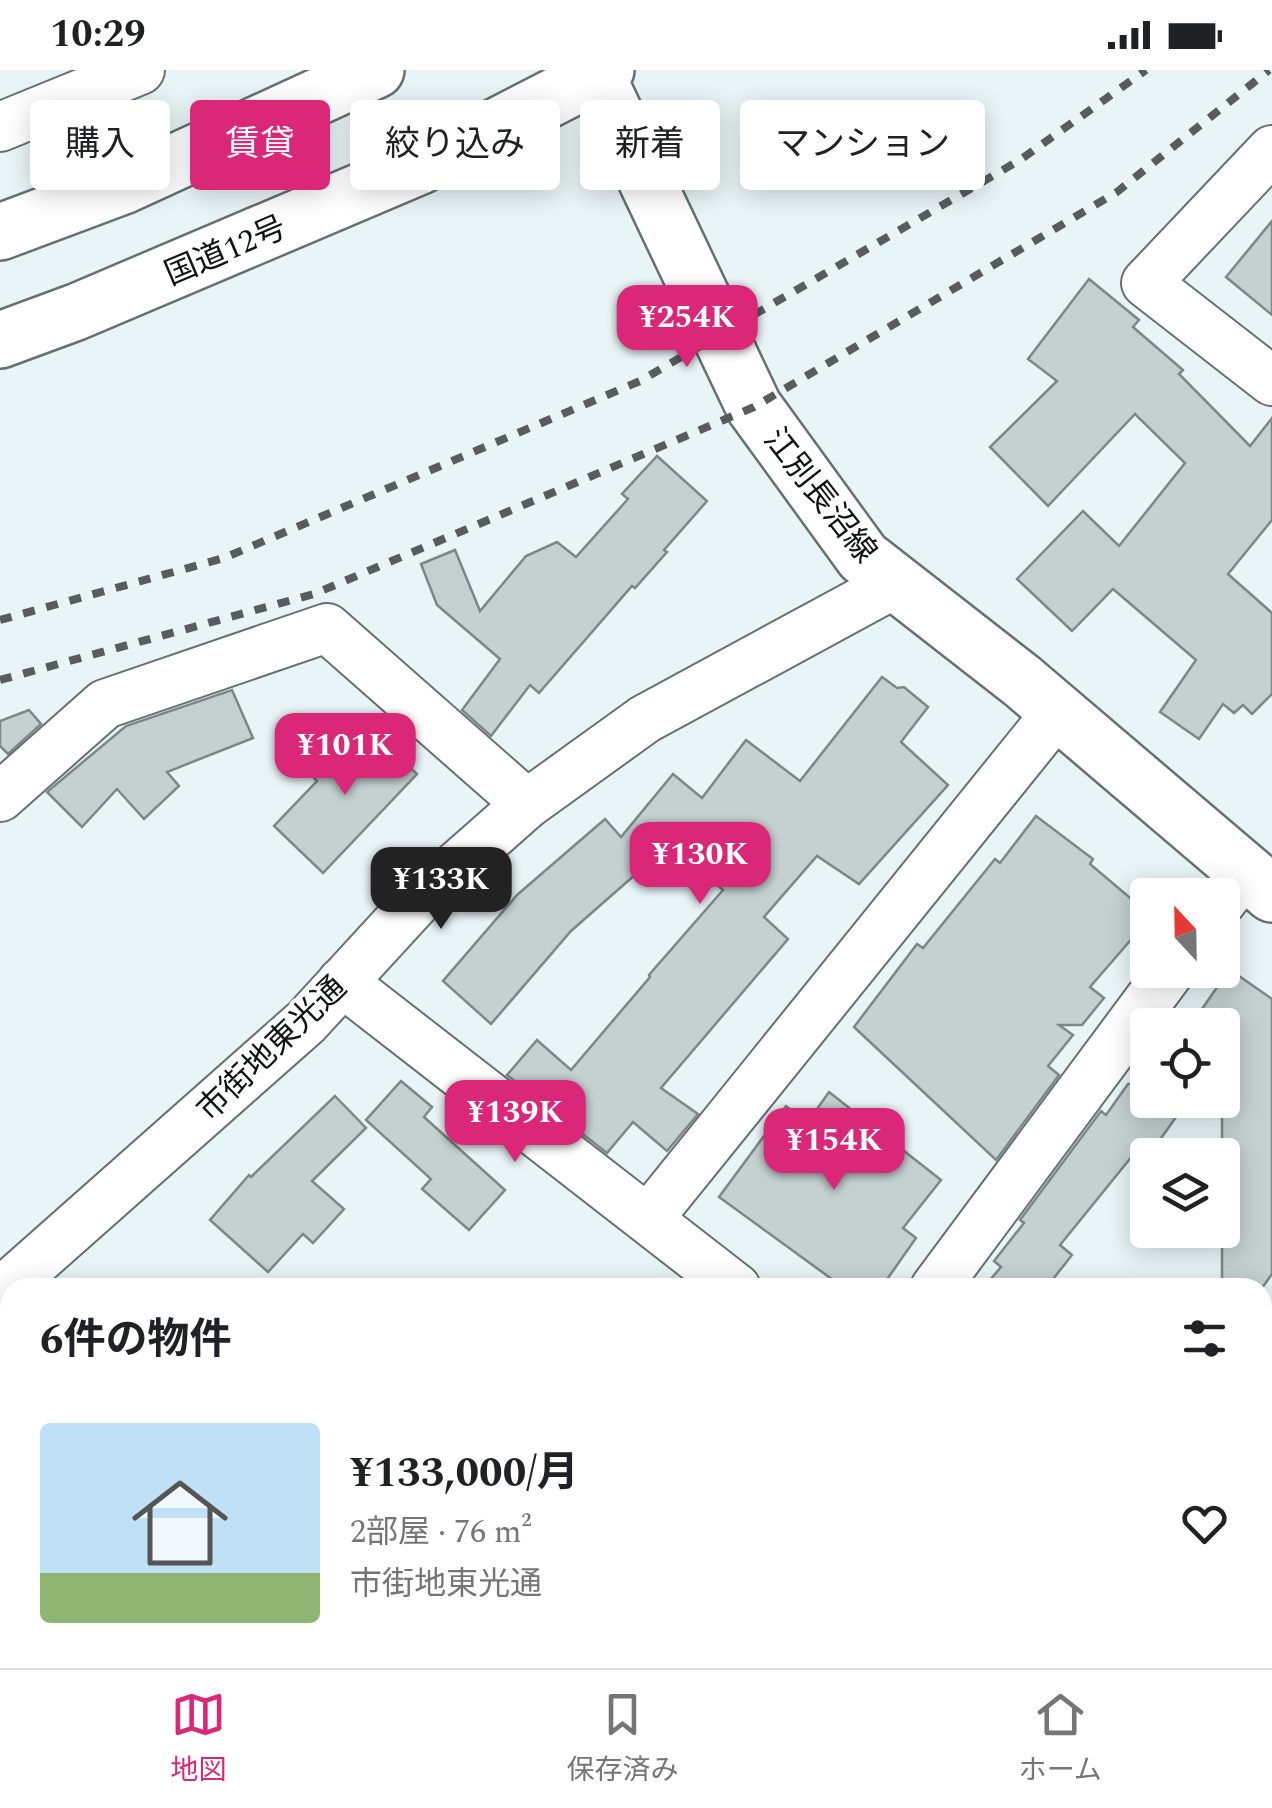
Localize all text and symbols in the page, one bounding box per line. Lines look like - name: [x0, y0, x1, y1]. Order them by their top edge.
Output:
- text: 10:29: [50, 6, 145, 64]
- chip: 購入: [30, 100, 170, 190]
- chip: 賃貸: [190, 100, 330, 190]
- chip: 絞り込み: [350, 100, 560, 190]
- chip: 新着: [580, 100, 720, 190]
- chip: マンション: [740, 100, 985, 190]
- street label: 国道12号: [157, 204, 294, 299]
- pin: ¥254K: [617, 285, 757, 370]
- text: ¥254K: [639, 293, 735, 342]
- street label: 江別長沼線: [751, 418, 888, 574]
- pin: ¥101K: [275, 713, 415, 798]
- text: ¥101K: [297, 721, 393, 770]
- pin: ¥130K: [630, 822, 770, 907]
- text: ¥130K: [652, 830, 748, 879]
- pin: ¥133K: [371, 847, 511, 932]
- text: ¥133K: [393, 855, 489, 904]
- north arrow: [1130, 878, 1240, 988]
- map controls: [1130, 878, 1240, 1248]
- street label: 市街地東光通: [186, 965, 358, 1133]
- button: locate: [1130, 1008, 1240, 1118]
- pin: ¥139K: [445, 1080, 585, 1165]
- text: ¥139K: [467, 1088, 563, 1137]
- pin: ¥154K: [764, 1108, 904, 1193]
- text: ¥154K: [786, 1116, 882, 1165]
- button: layers: [1130, 1138, 1240, 1248]
- text: 6件の物件: [40, 1309, 232, 1372]
- icon: filters: [1177, 1311, 1232, 1366]
- text: ¥133,000/月: [350, 1442, 579, 1505]
- icon: home: [120, 1463, 240, 1583]
- icon: heart: [1177, 1496, 1232, 1551]
- text: 2部屋 · 76 m²: [350, 1508, 532, 1557]
- text: 市街地東光通: [350, 1560, 542, 1609]
- tab: 地図: [170, 1687, 226, 1792]
- tab: 保存済み: [566, 1687, 678, 1792]
- tab: ホーム: [1019, 1687, 1102, 1792]

